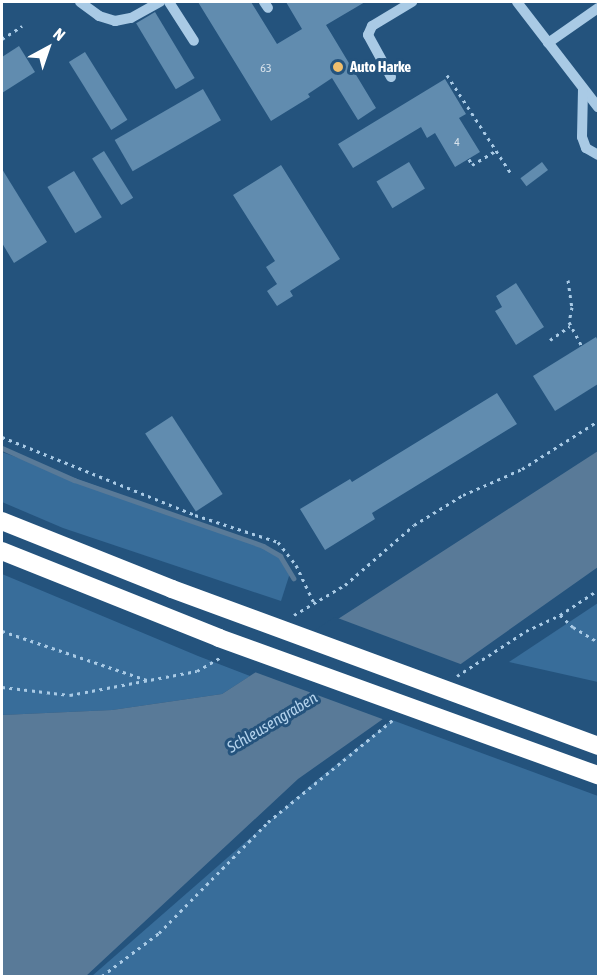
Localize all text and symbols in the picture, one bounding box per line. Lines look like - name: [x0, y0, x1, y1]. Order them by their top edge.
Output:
- north arrow: [18, 18, 78, 78]
- text: N: [50, 24, 69, 44]
- place label: Auto Harke: [350, 58, 411, 76]
- marker: Auto Harke: [331, 60, 345, 74]
- house number: 63: [260, 62, 272, 76]
- house number: 4: [454, 136, 460, 150]
- water label: Schleusengraben: [223, 688, 321, 756]

